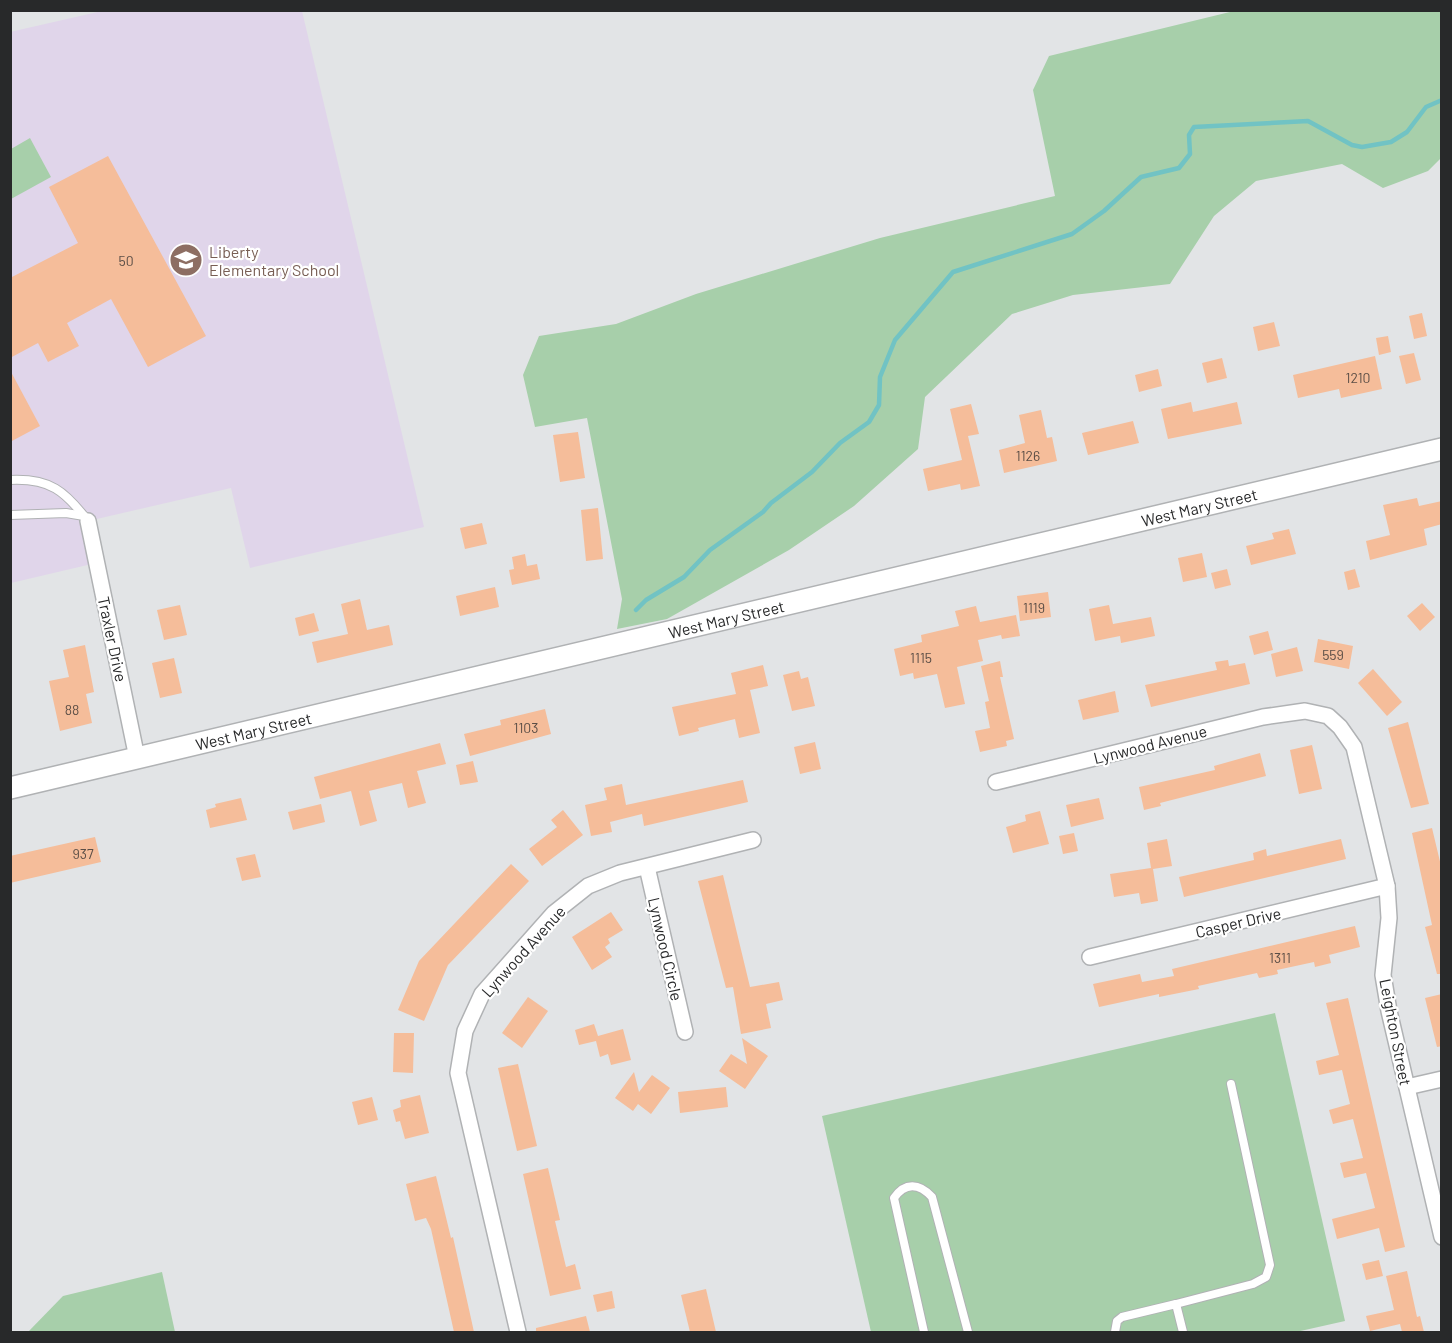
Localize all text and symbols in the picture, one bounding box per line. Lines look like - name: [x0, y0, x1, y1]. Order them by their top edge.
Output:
- school or university icon: Liberty Elementary School: [168, 242, 204, 278]
- place label: Liberty Elementary School: [209, 242, 339, 279]
- house number: 50: [118, 252, 134, 269]
- house number: 1210: [1345, 369, 1371, 386]
- house number: 1126: [1016, 447, 1040, 464]
- street label: West Mary Street: [1139, 484, 1259, 529]
- street label: Traxler Drive: [95, 595, 131, 683]
- street label: West Mary Street: [666, 596, 786, 641]
- house number: 1119: [1023, 599, 1045, 616]
- house number: 559: [1322, 646, 1344, 663]
- house number: 1115: [910, 649, 932, 666]
- house number: 88: [65, 701, 79, 718]
- street label: West Mary Street: [193, 708, 313, 753]
- house number: 1103: [514, 719, 538, 736]
- street label: Lynwood Avenue: [1091, 721, 1209, 767]
- house number: 937: [72, 845, 94, 862]
- street label: Lynwood Circle: [645, 895, 687, 1003]
- street label: Lynwood Avenue: [477, 901, 569, 1001]
- street label: Casper Drive: [1193, 903, 1283, 941]
- house number: 1311: [1269, 949, 1291, 966]
- street label: Leighton Street: [1376, 977, 1416, 1087]

